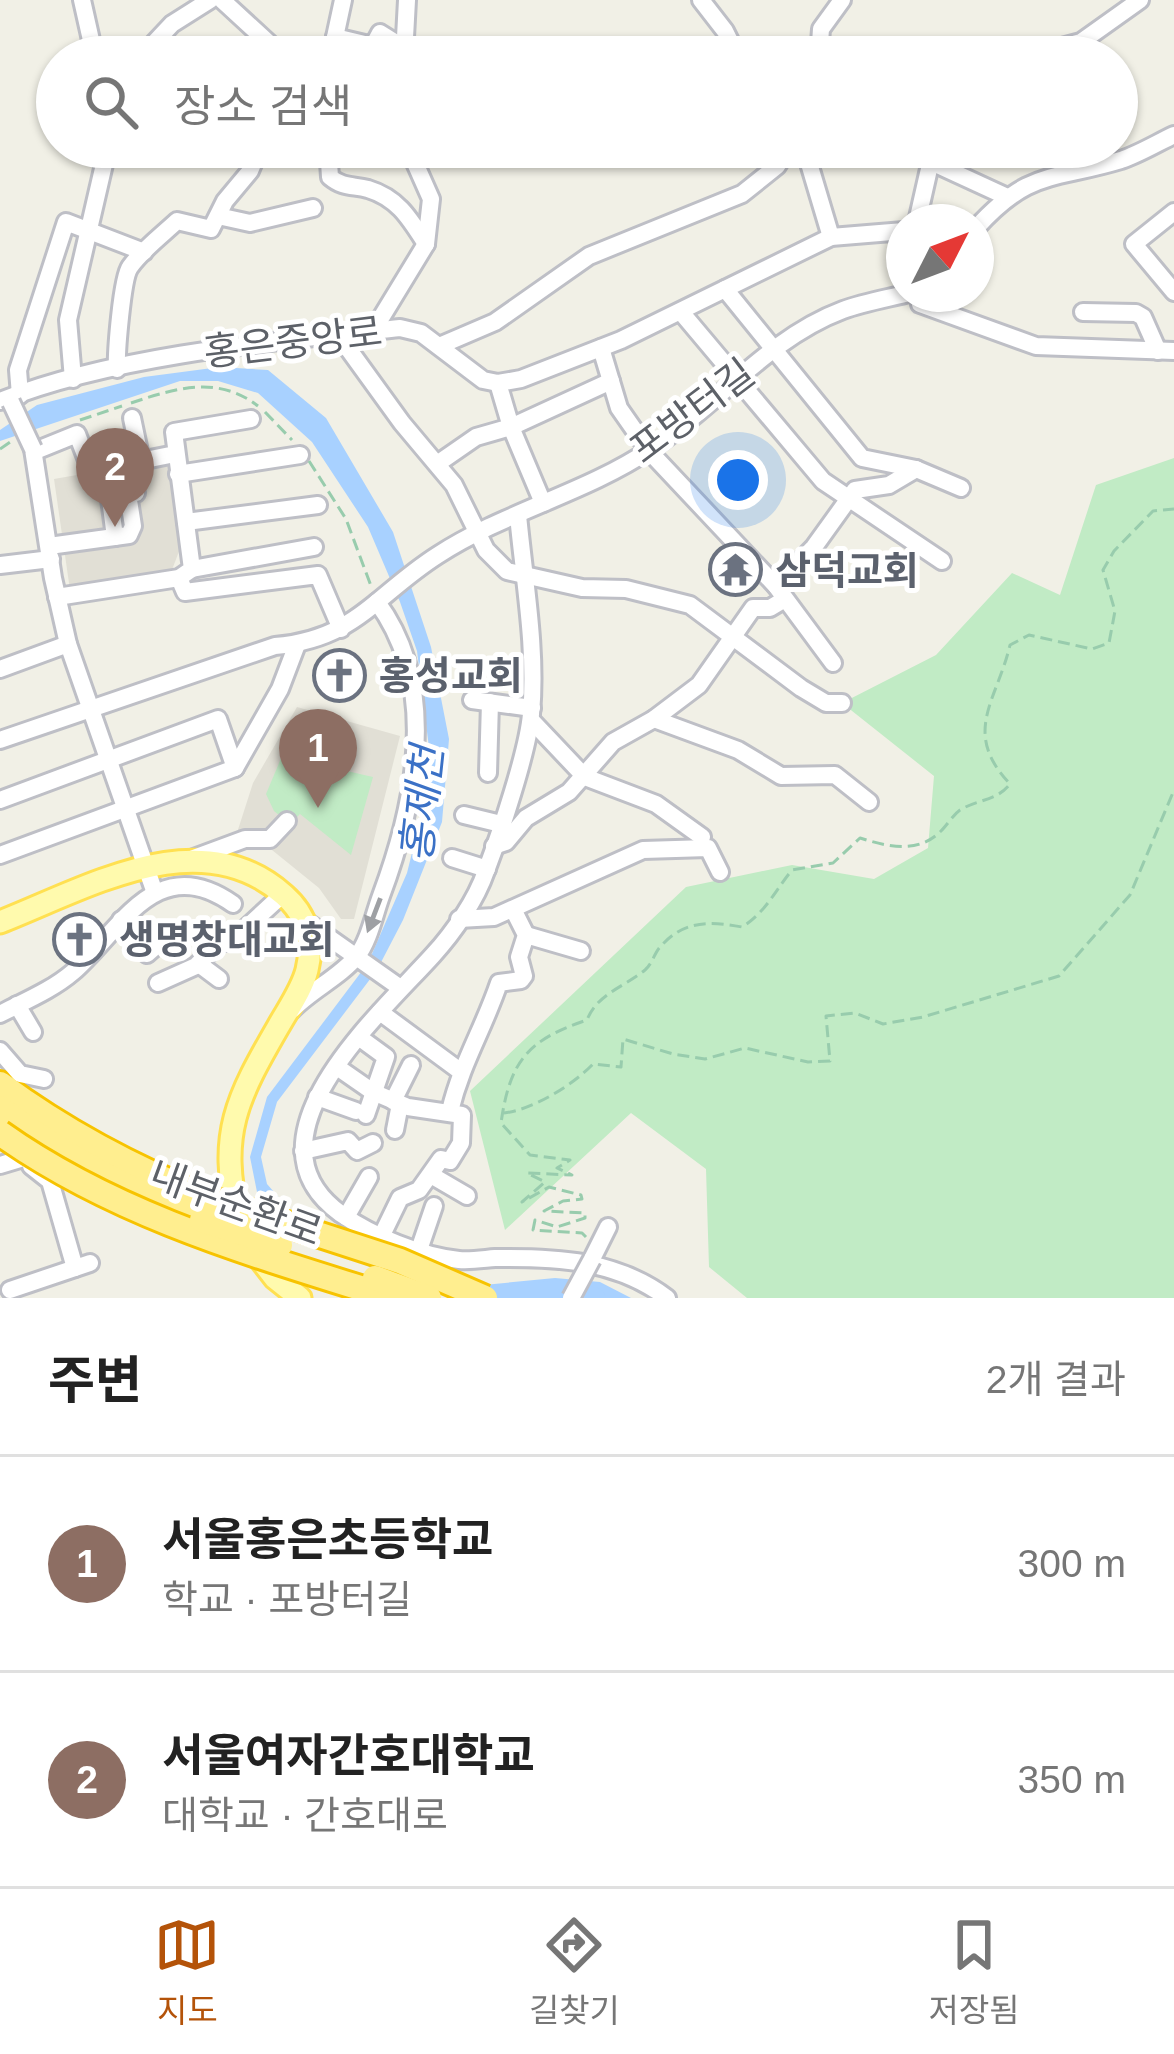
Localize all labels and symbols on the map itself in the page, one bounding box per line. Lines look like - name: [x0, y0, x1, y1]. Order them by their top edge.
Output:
- north arrow: [886, 204, 994, 312]
- street label: 홍은중앙로: [201, 310, 385, 374]
- street label: 포방터길: [622, 351, 762, 471]
- pin: 2: [76, 428, 154, 527]
- your location: [708, 450, 768, 510]
- temple icon: 삼덕교회: [708, 542, 764, 598]
- place label: 삼덕교회: [775, 549, 919, 592]
- church icon: 홍성교회: [312, 647, 368, 703]
- place label: 홍성교회: [379, 654, 523, 697]
- pin: 1: [279, 709, 357, 808]
- water label: 홍제천: [393, 740, 452, 864]
- one-way arrow: [363, 898, 382, 934]
- church icon: 생명창대교회: [52, 911, 108, 967]
- place label: 생명창대교회: [119, 918, 334, 961]
- street label: 내부순환로: [144, 1152, 328, 1254]

